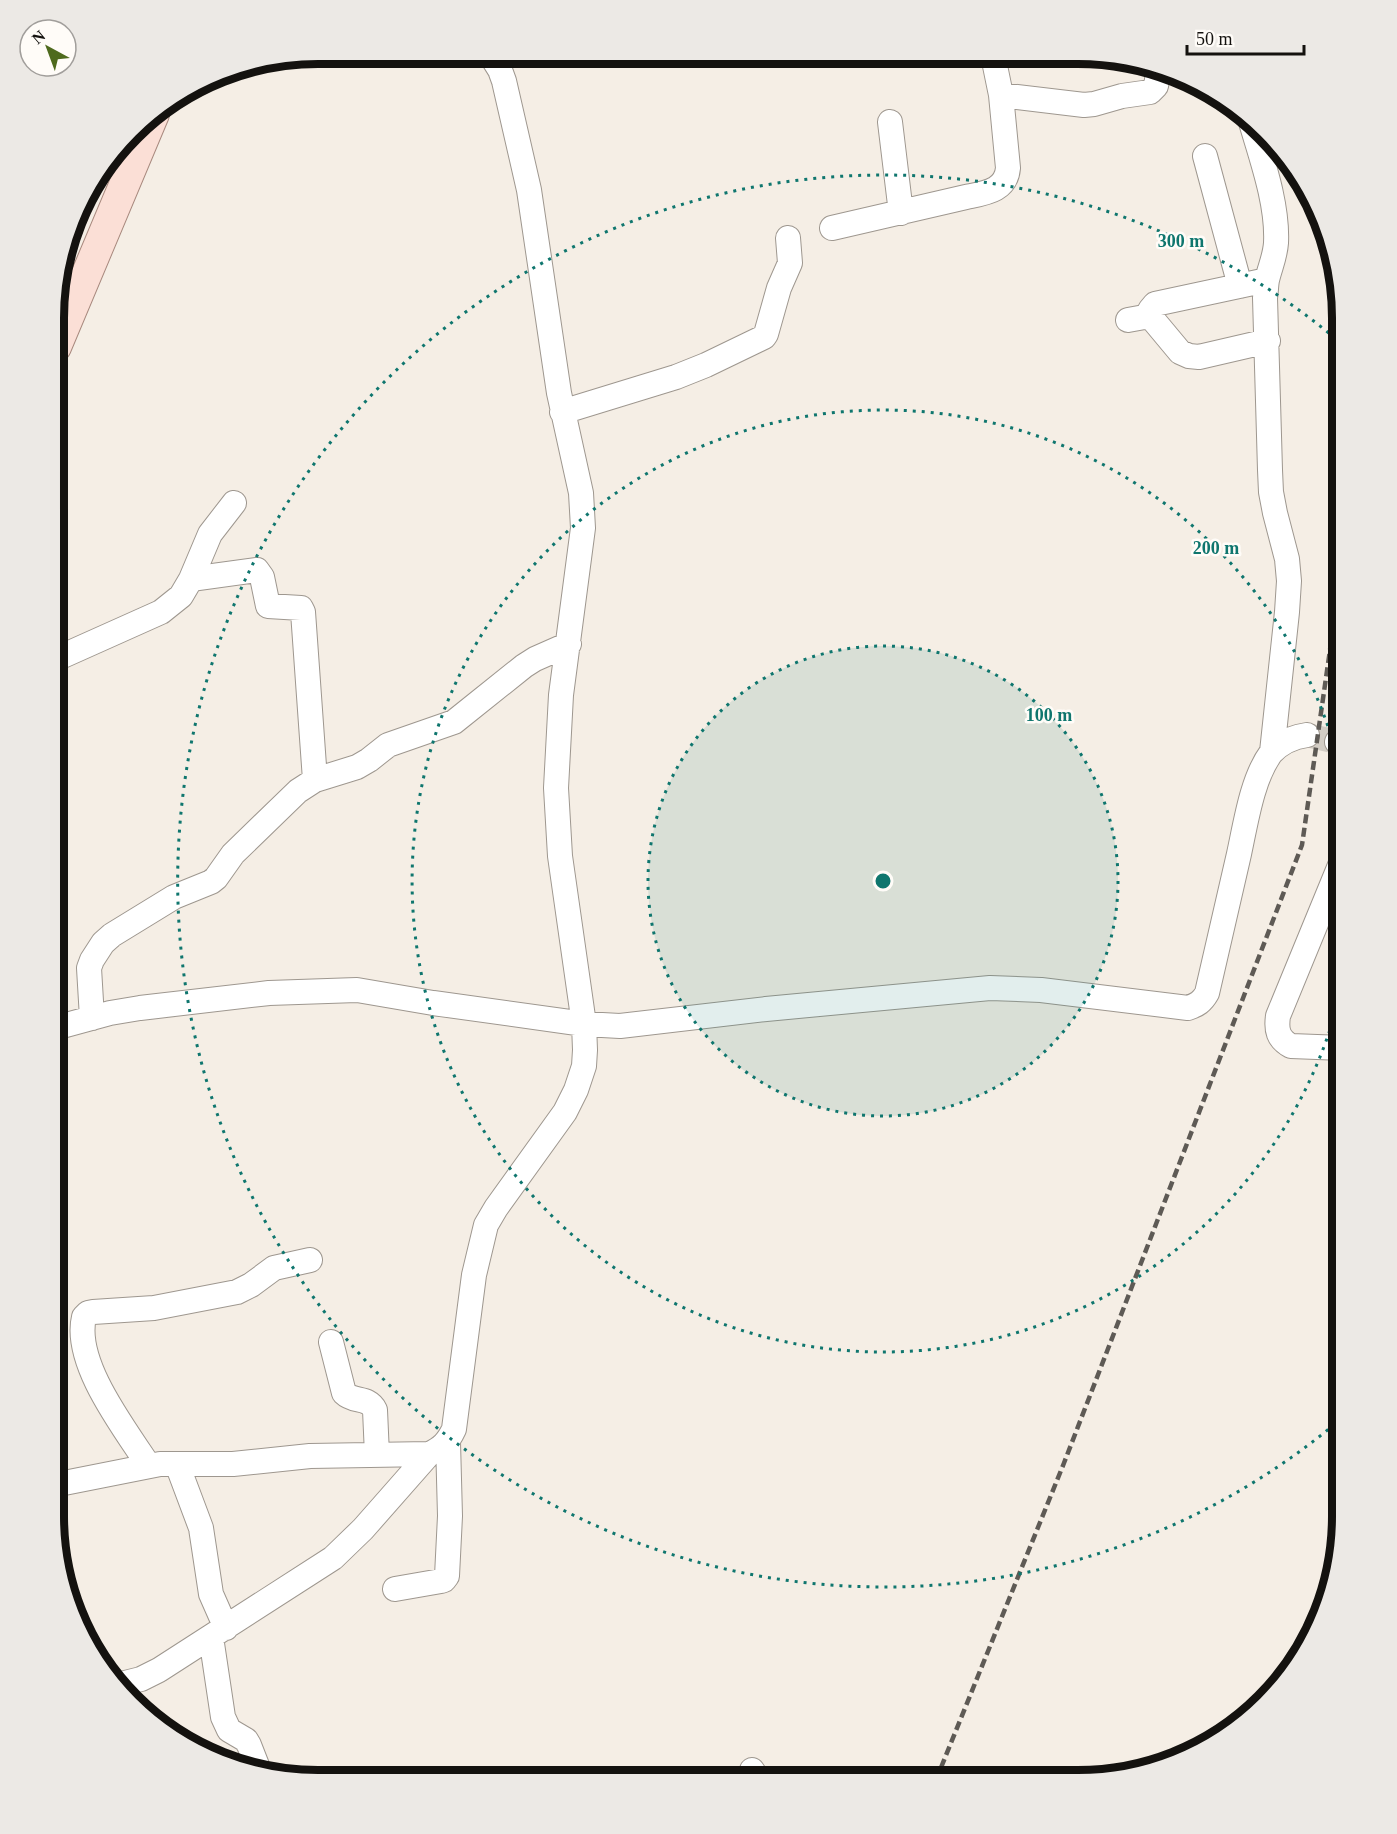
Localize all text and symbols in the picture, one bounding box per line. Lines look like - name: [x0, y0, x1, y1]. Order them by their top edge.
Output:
- north arrow: [18, 18, 78, 78]
- scale bar: [1187, 18, 1304, 56]
- text: N: [29, 27, 49, 47]
- text: 50 m: [1196, 29, 1233, 49]
- text: 300 m: [1158, 231, 1204, 251]
- text: 200 m: [1193, 538, 1239, 558]
- text: 100 m: [1026, 705, 1072, 725]
- centre of rings: [873, 871, 893, 891]

